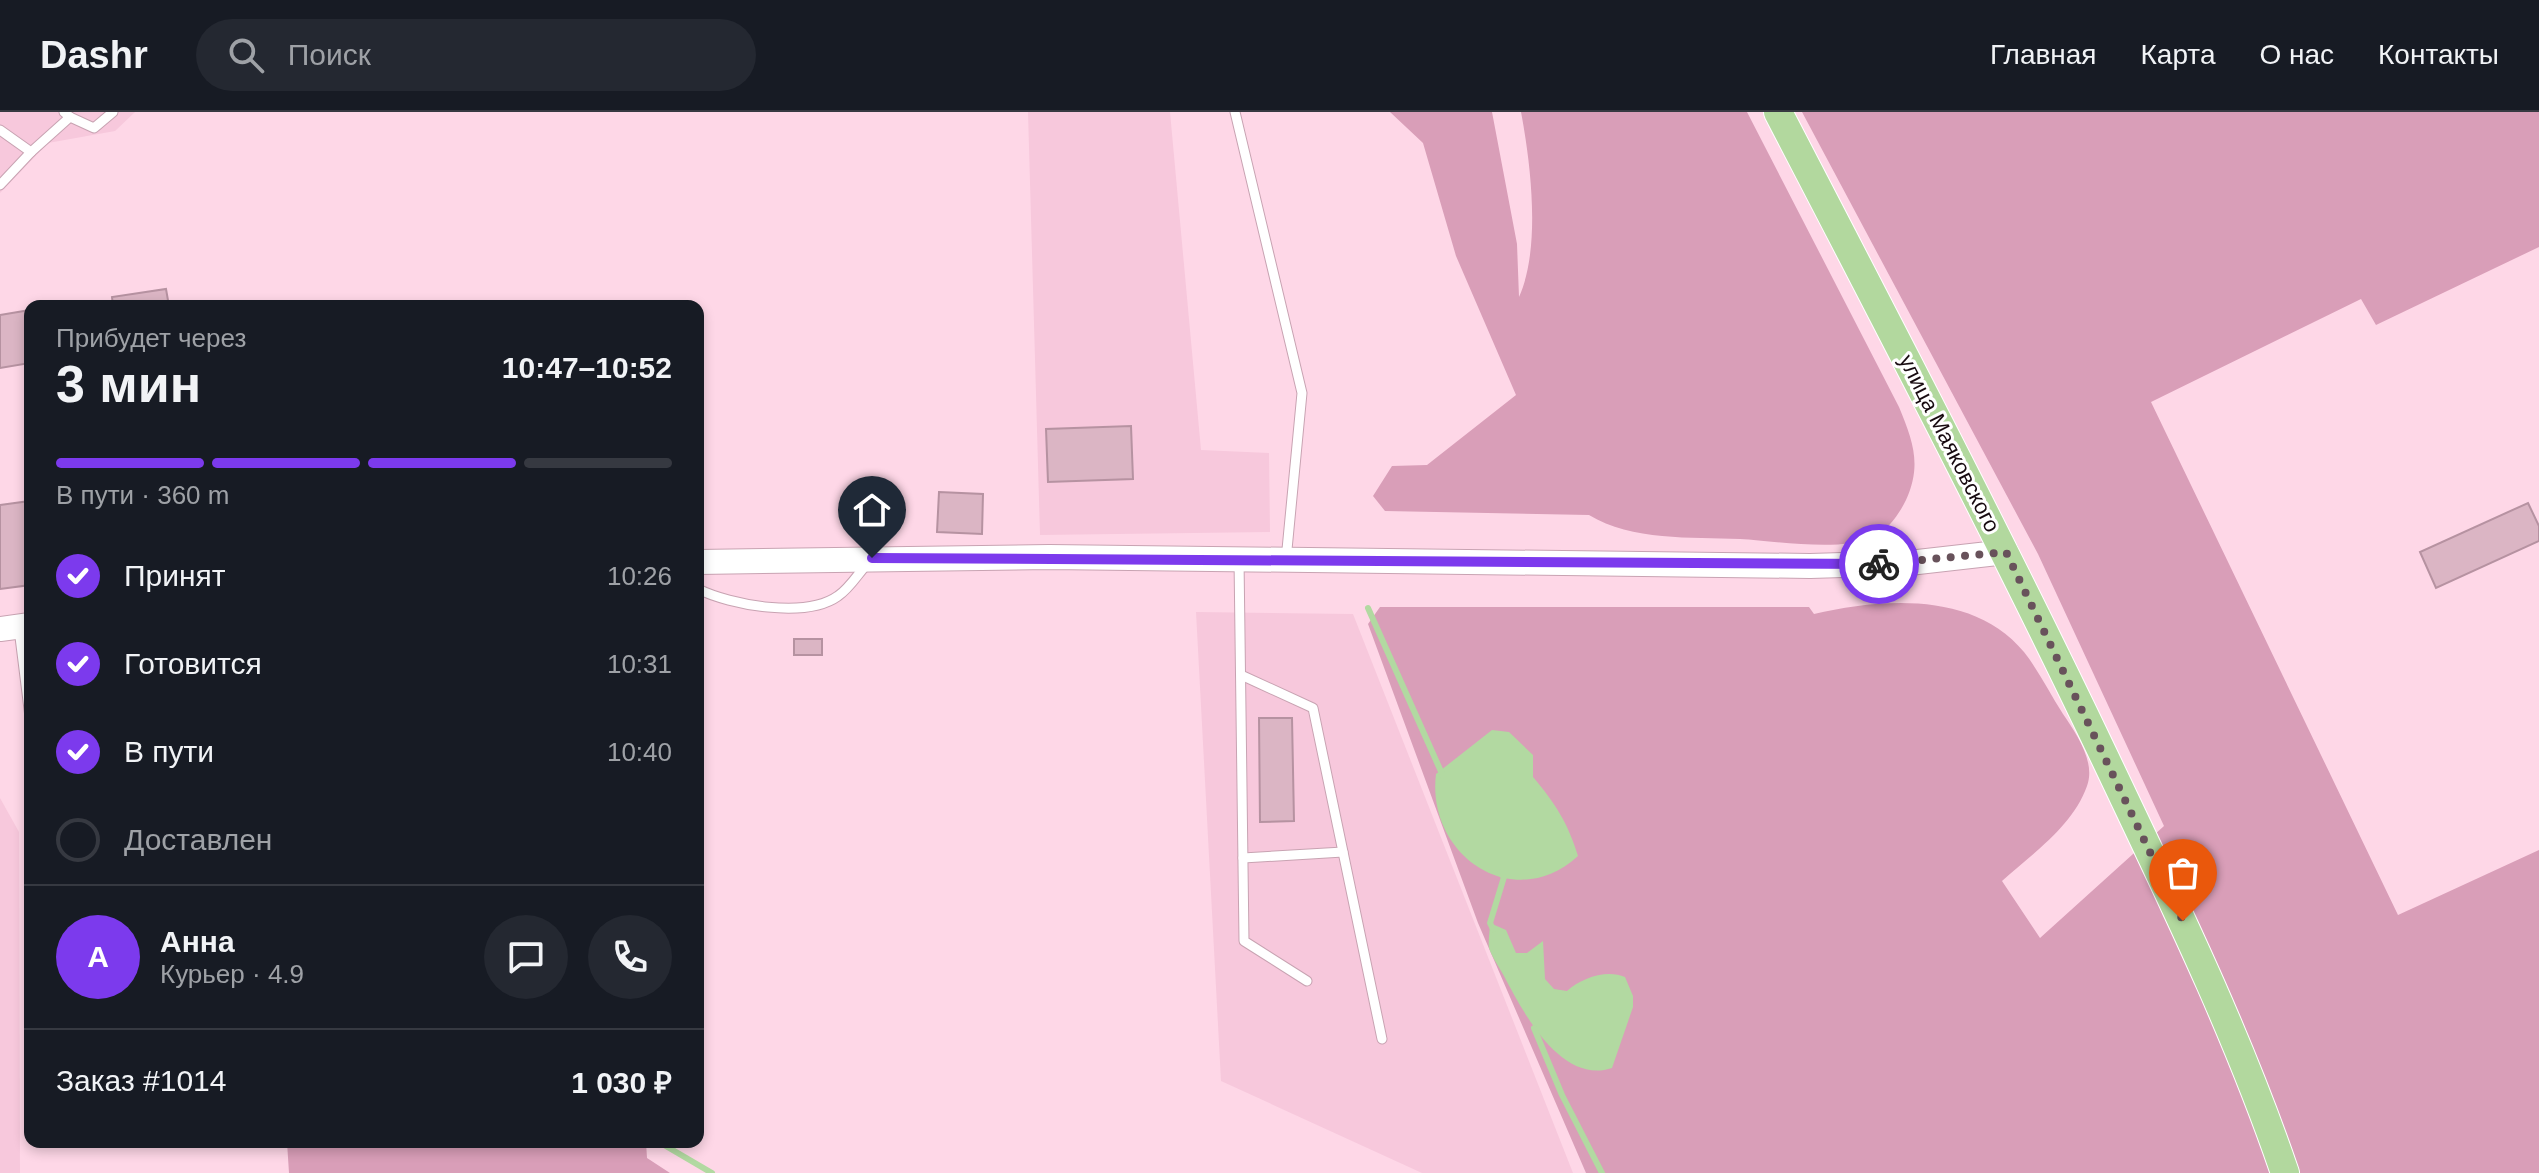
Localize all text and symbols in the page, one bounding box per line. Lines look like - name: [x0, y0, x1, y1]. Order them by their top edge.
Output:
- search box: [196, 19, 756, 91]
- icon: search: [224, 33, 268, 77]
- text: Dashr: [40, 34, 148, 76]
- text: Поиск: [288, 38, 371, 71]
- text: Главная: [1990, 39, 2097, 70]
- text: Карта: [2141, 39, 2215, 70]
- text: О нас: [2259, 39, 2334, 70]
- text: Контакты: [2378, 39, 2499, 70]
- text: Прибудет через: [56, 323, 246, 353]
- street label: улица Маяковского: [1894, 350, 2005, 536]
- text: 10:47–10:52: [502, 351, 672, 384]
- text: 3 мин: [56, 355, 201, 413]
- pin: [838, 476, 906, 558]
- text: В пути · 360 m: [56, 480, 229, 510]
- icon: home: [850, 488, 894, 532]
- courier: [1839, 524, 1919, 604]
- icon: bike: [1857, 542, 1901, 586]
- icon: check: [56, 554, 100, 598]
- text: Принят: [124, 559, 226, 592]
- text: 10:26: [607, 561, 672, 591]
- icon: check: [56, 642, 100, 686]
- text: Готовится: [124, 647, 262, 680]
- text: 10:31: [607, 649, 672, 679]
- icon: check: [56, 730, 100, 774]
- text: В пути: [124, 735, 214, 768]
- text: 10:40: [607, 737, 672, 767]
- text: Доставлен: [124, 823, 272, 856]
- pin: [2149, 839, 2217, 921]
- icon: bag: [2161, 851, 2205, 895]
- button: chat: [484, 915, 568, 999]
- button: phone: [588, 915, 672, 999]
- text: Анна: [160, 925, 235, 958]
- text: А: [87, 940, 109, 973]
- text: Курьер · 4.9: [160, 959, 304, 989]
- text: Заказ #1014: [56, 1064, 226, 1097]
- text: 1 030 ₽: [571, 1066, 672, 1099]

